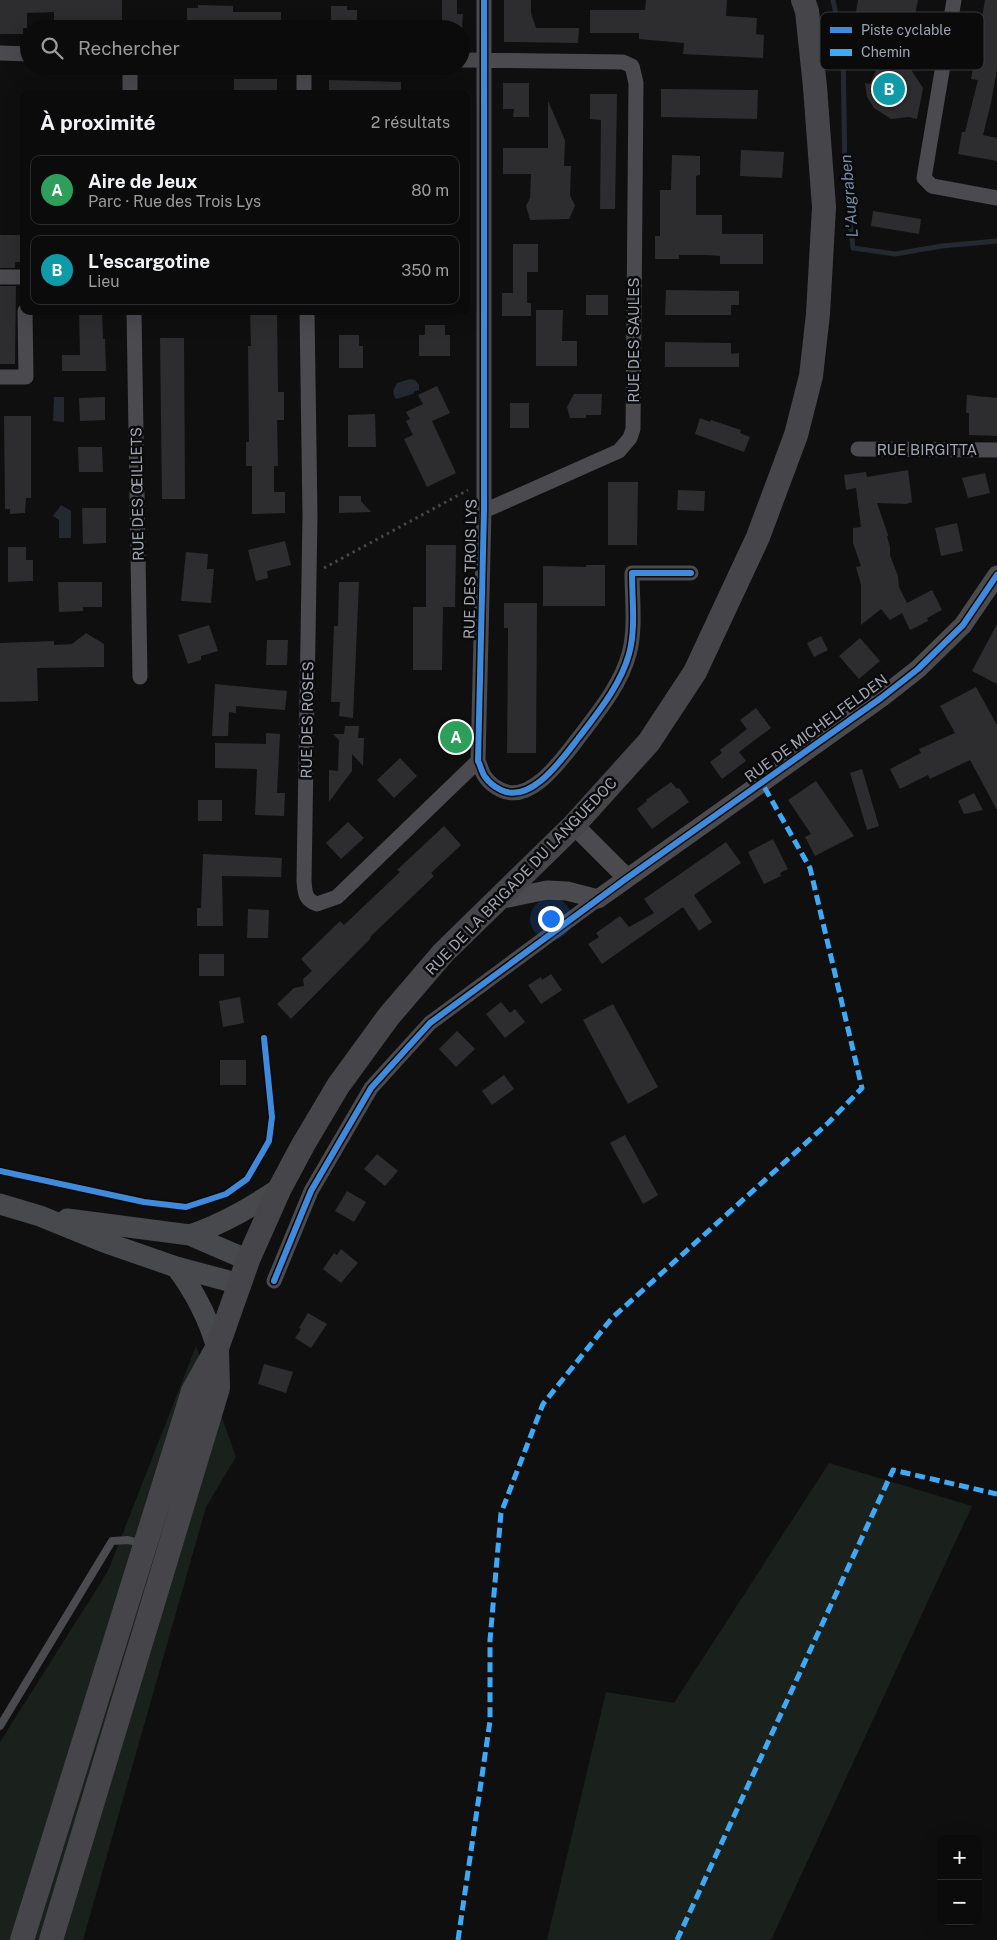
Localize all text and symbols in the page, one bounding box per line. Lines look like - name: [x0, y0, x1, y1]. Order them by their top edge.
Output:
- legend: [820, 12, 984, 70]
- search box: [20, 20, 470, 75]
- text: Piste cyclable: [861, 22, 951, 38]
- icon: search: [38, 34, 66, 62]
- text: Rechercher: [78, 37, 180, 59]
- text: Chemin: [861, 44, 910, 60]
- pin: B: [873, 70, 905, 108]
- text: À proximité: [40, 110, 156, 135]
- text: 2 résultats: [371, 113, 450, 132]
- water label: L'Augraben: [836, 154, 862, 238]
- text: Aire de Jeux: [88, 170, 198, 192]
- text: A: [51, 181, 63, 200]
- text: 80 m: [411, 181, 449, 200]
- text: Parc · Rue des Trois Lys: [88, 192, 261, 211]
- text: L'escargotine: [88, 250, 210, 272]
- text: B: [52, 261, 62, 280]
- text: 350 m: [401, 261, 449, 280]
- text: Lieu: [88, 272, 120, 291]
- street label: RUE DES SAULES: [625, 277, 642, 403]
- street label: RUE DES ŒILLETS: [127, 427, 147, 561]
- street label: RUE BIRGITTA: [877, 441, 978, 458]
- street label: RUE DES TROIS LYS: [460, 499, 480, 639]
- street label: RUE DES ROSES: [297, 661, 317, 779]
- street label: RUE DE MICHELFELDEN: [741, 671, 891, 785]
- pin: A: [440, 718, 472, 756]
- street label: RUE DE LA BRIGADE DU LANGUEDOC: [422, 774, 620, 978]
- your location: [538, 906, 564, 932]
- map controls: [937, 1835, 982, 1925]
- button: +: [937, 1835, 982, 1880]
- button: −: [937, 1880, 982, 1925]

